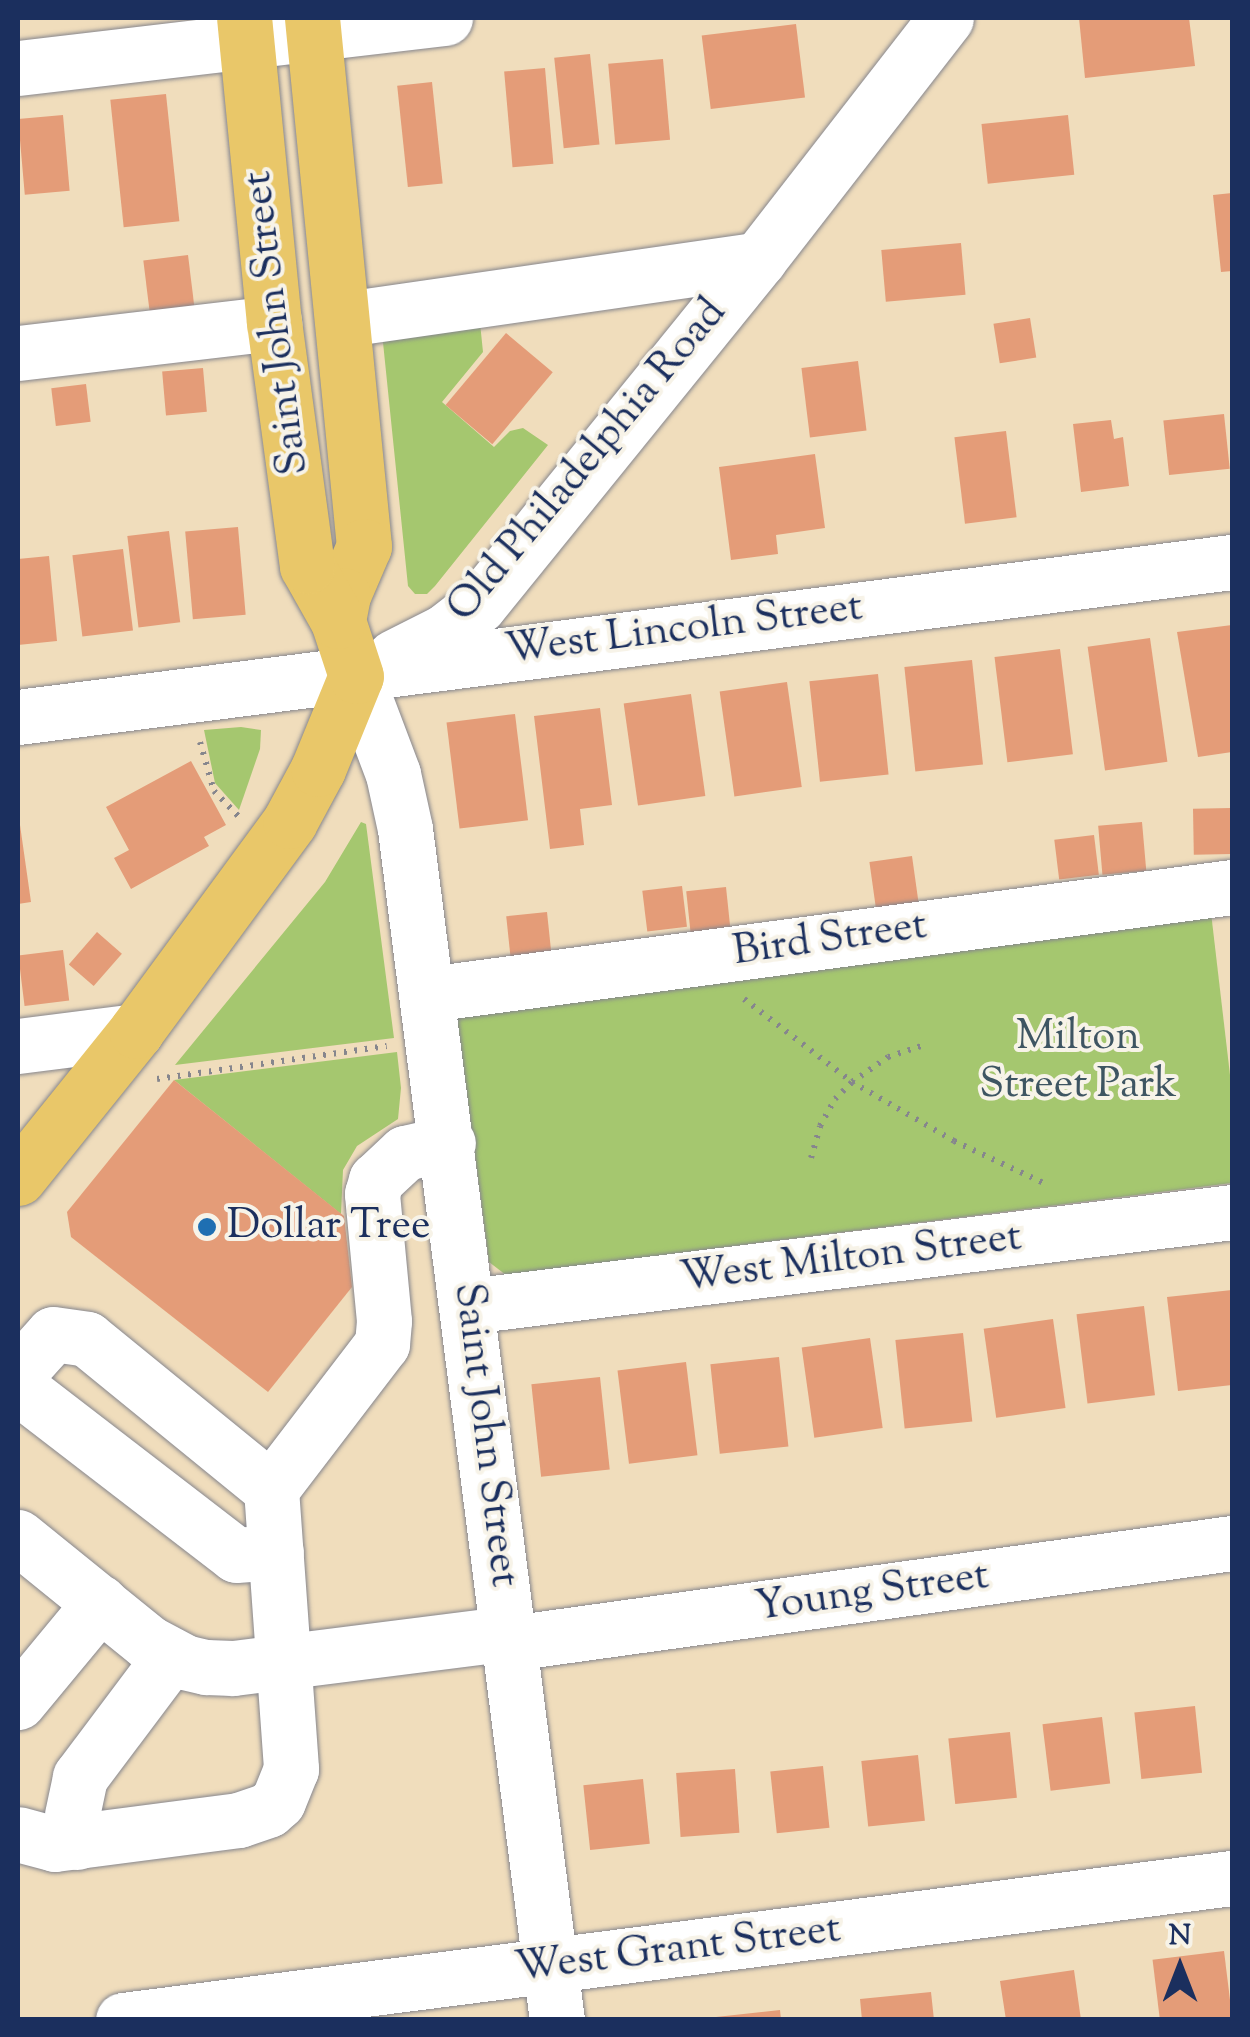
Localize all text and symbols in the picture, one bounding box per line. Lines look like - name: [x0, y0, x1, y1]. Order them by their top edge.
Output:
- street label: Saint John Street: [233, 168, 321, 478]
- street label: Old Philadelphia Road: [438, 289, 738, 633]
- street label: West Lincoln Street: [503, 583, 865, 677]
- street label: Bird Street: [730, 901, 930, 979]
- park label: Milton Street Park: [979, 1013, 1177, 1112]
- place label: Dollar Tree: [227, 1202, 431, 1252]
- street label: West Milton Street: [678, 1213, 1024, 1305]
- marker: Dollar Tree: [196, 1216, 218, 1238]
- street label: Saint John Street: [441, 1280, 529, 1590]
- street label: Young Street: [752, 1552, 992, 1634]
- street label: West Grant Street: [512, 1905, 844, 1995]
- north arrow: [1130, 1917, 1230, 2017]
- text: N: [1169, 1917, 1191, 1957]

